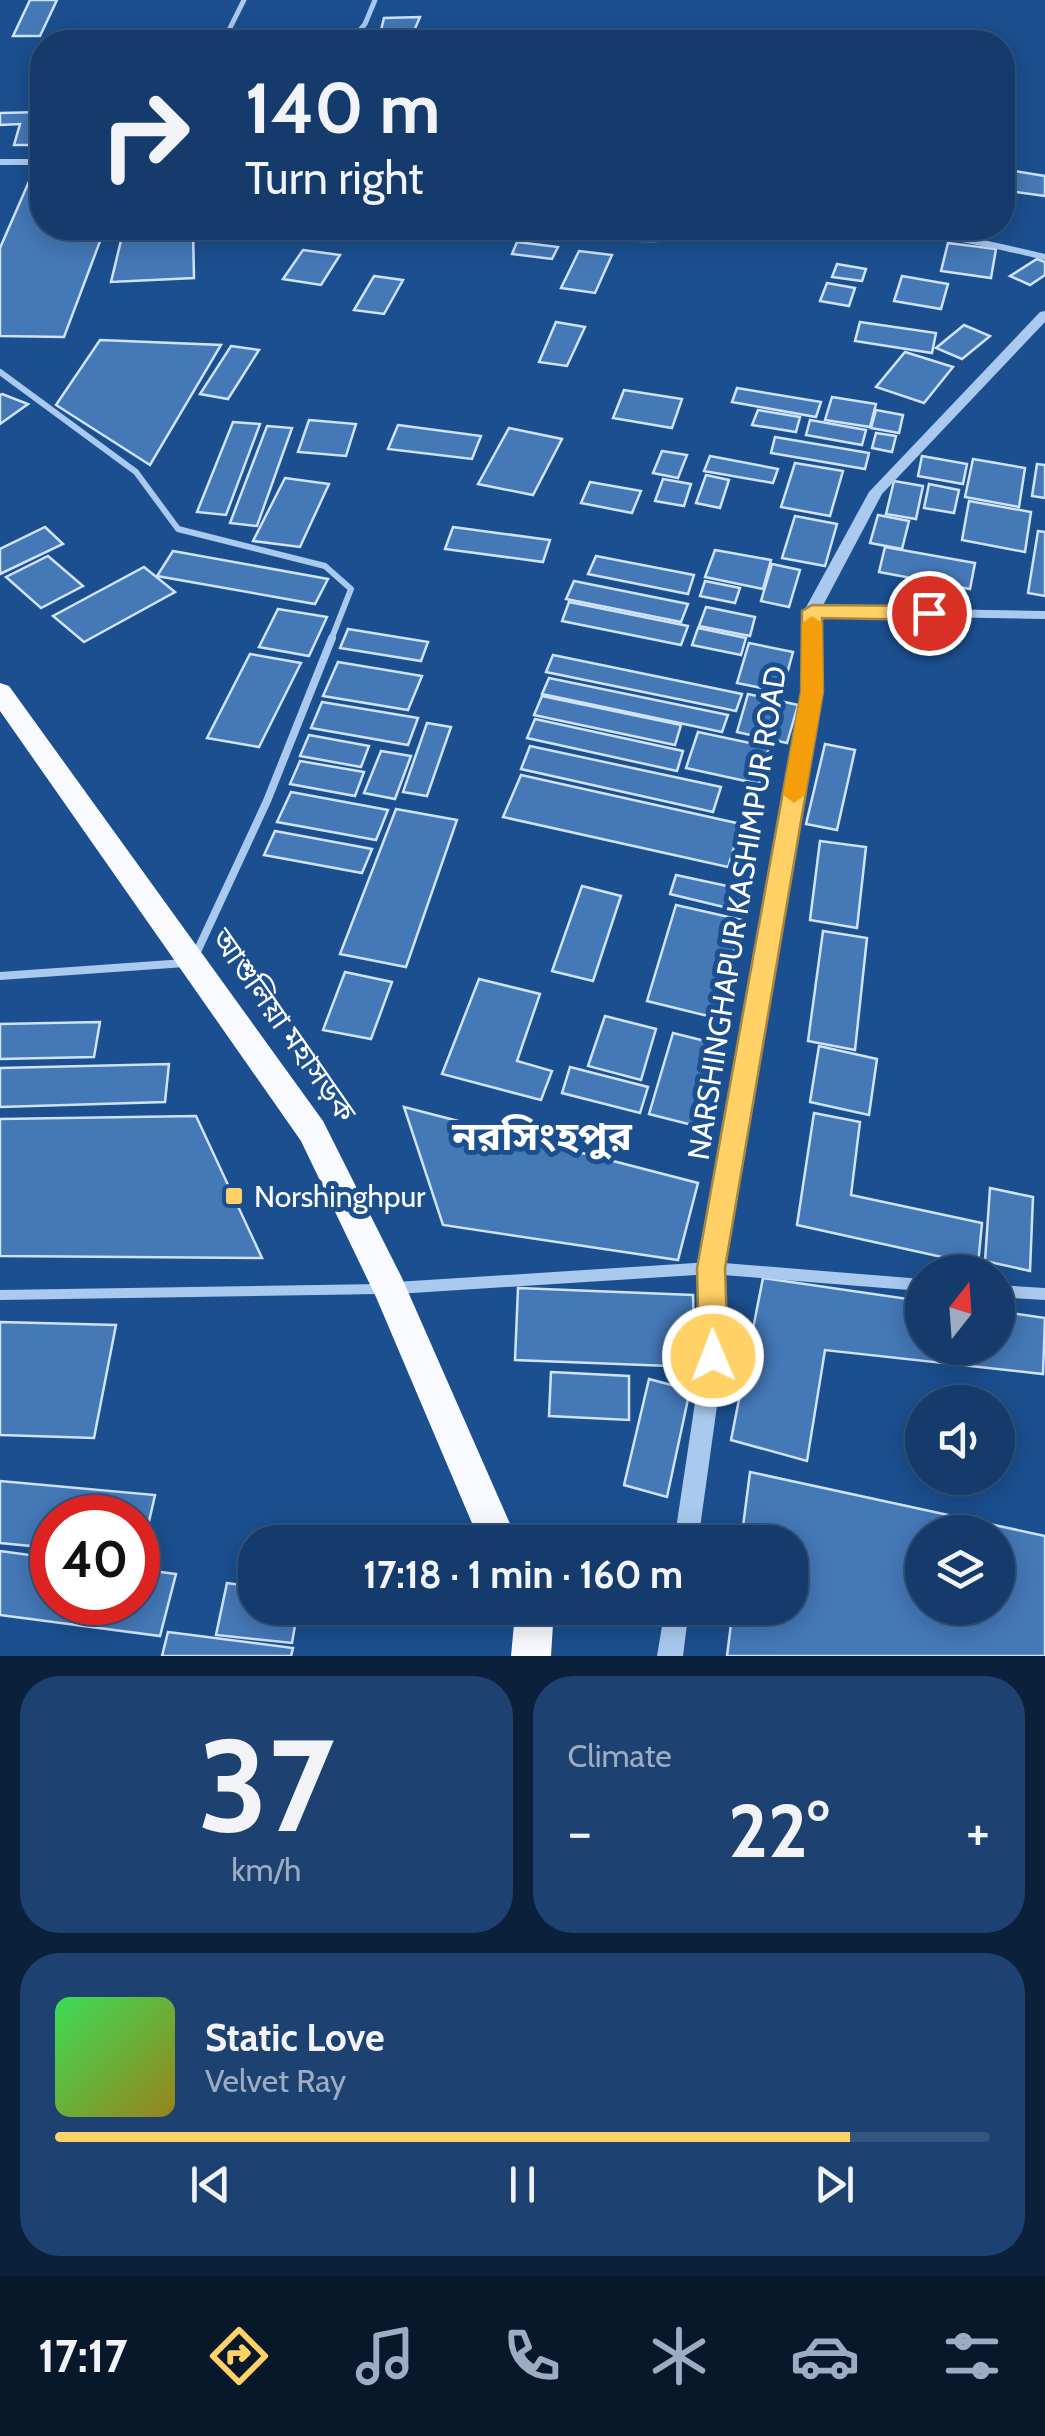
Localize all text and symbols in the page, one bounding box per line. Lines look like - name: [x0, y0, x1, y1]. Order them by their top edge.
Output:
- text: 140 m: [245, 65, 440, 151]
- icon: right: [80, 70, 210, 200]
- text: Turn right: [245, 151, 424, 205]
- pin: [887, 571, 972, 656]
- icon: arrive: [902, 586, 957, 641]
- street label: NARSHINGHAPUR KASHIMPUR ROAD: [680, 663, 794, 1163]
- street label: আশুলিয়া মহাসড়ক: [203, 920, 365, 1129]
- district label: নরসিংহপুর: [451, 1111, 633, 1160]
- place label: Norshinghpur: [254, 1178, 426, 1215]
- marker: Norshinghpur: [223, 1185, 245, 1207]
- north arrow: [905, 1255, 1015, 1365]
- map controls: [905, 1255, 1015, 1625]
- position arrow: [661, 1304, 765, 1408]
- button: sound: [905, 1385, 1015, 1495]
- speed limit sign: 40: [30, 1495, 160, 1625]
- button: layers: [905, 1515, 1015, 1625]
- text: 17:18 · 1 min · 160 m: [363, 1551, 683, 1598]
- text: 37: [198, 1706, 334, 1864]
- text: Climate: [568, 1736, 672, 1775]
- text: 22°: [728, 1785, 829, 1876]
- text: −: [568, 1798, 592, 1865]
- text: +: [966, 1798, 990, 1865]
- text: km/h: [231, 1850, 301, 1889]
- text: Static Love: [205, 2014, 384, 2061]
- text: Velvet Ray: [205, 2061, 346, 2100]
- icon: previous: [183, 2157, 238, 2212]
- icon: pause: [495, 2157, 550, 2212]
- icon: next: [807, 2157, 862, 2212]
- icon: directions: [204, 2321, 274, 2391]
- icon: music: [350, 2321, 420, 2391]
- icon: phone: [497, 2321, 567, 2391]
- icon: climate: [644, 2321, 714, 2391]
- icon: car: [790, 2321, 860, 2391]
- icon: filters: [937, 2321, 1007, 2391]
- text: 17:17: [38, 2329, 127, 2383]

